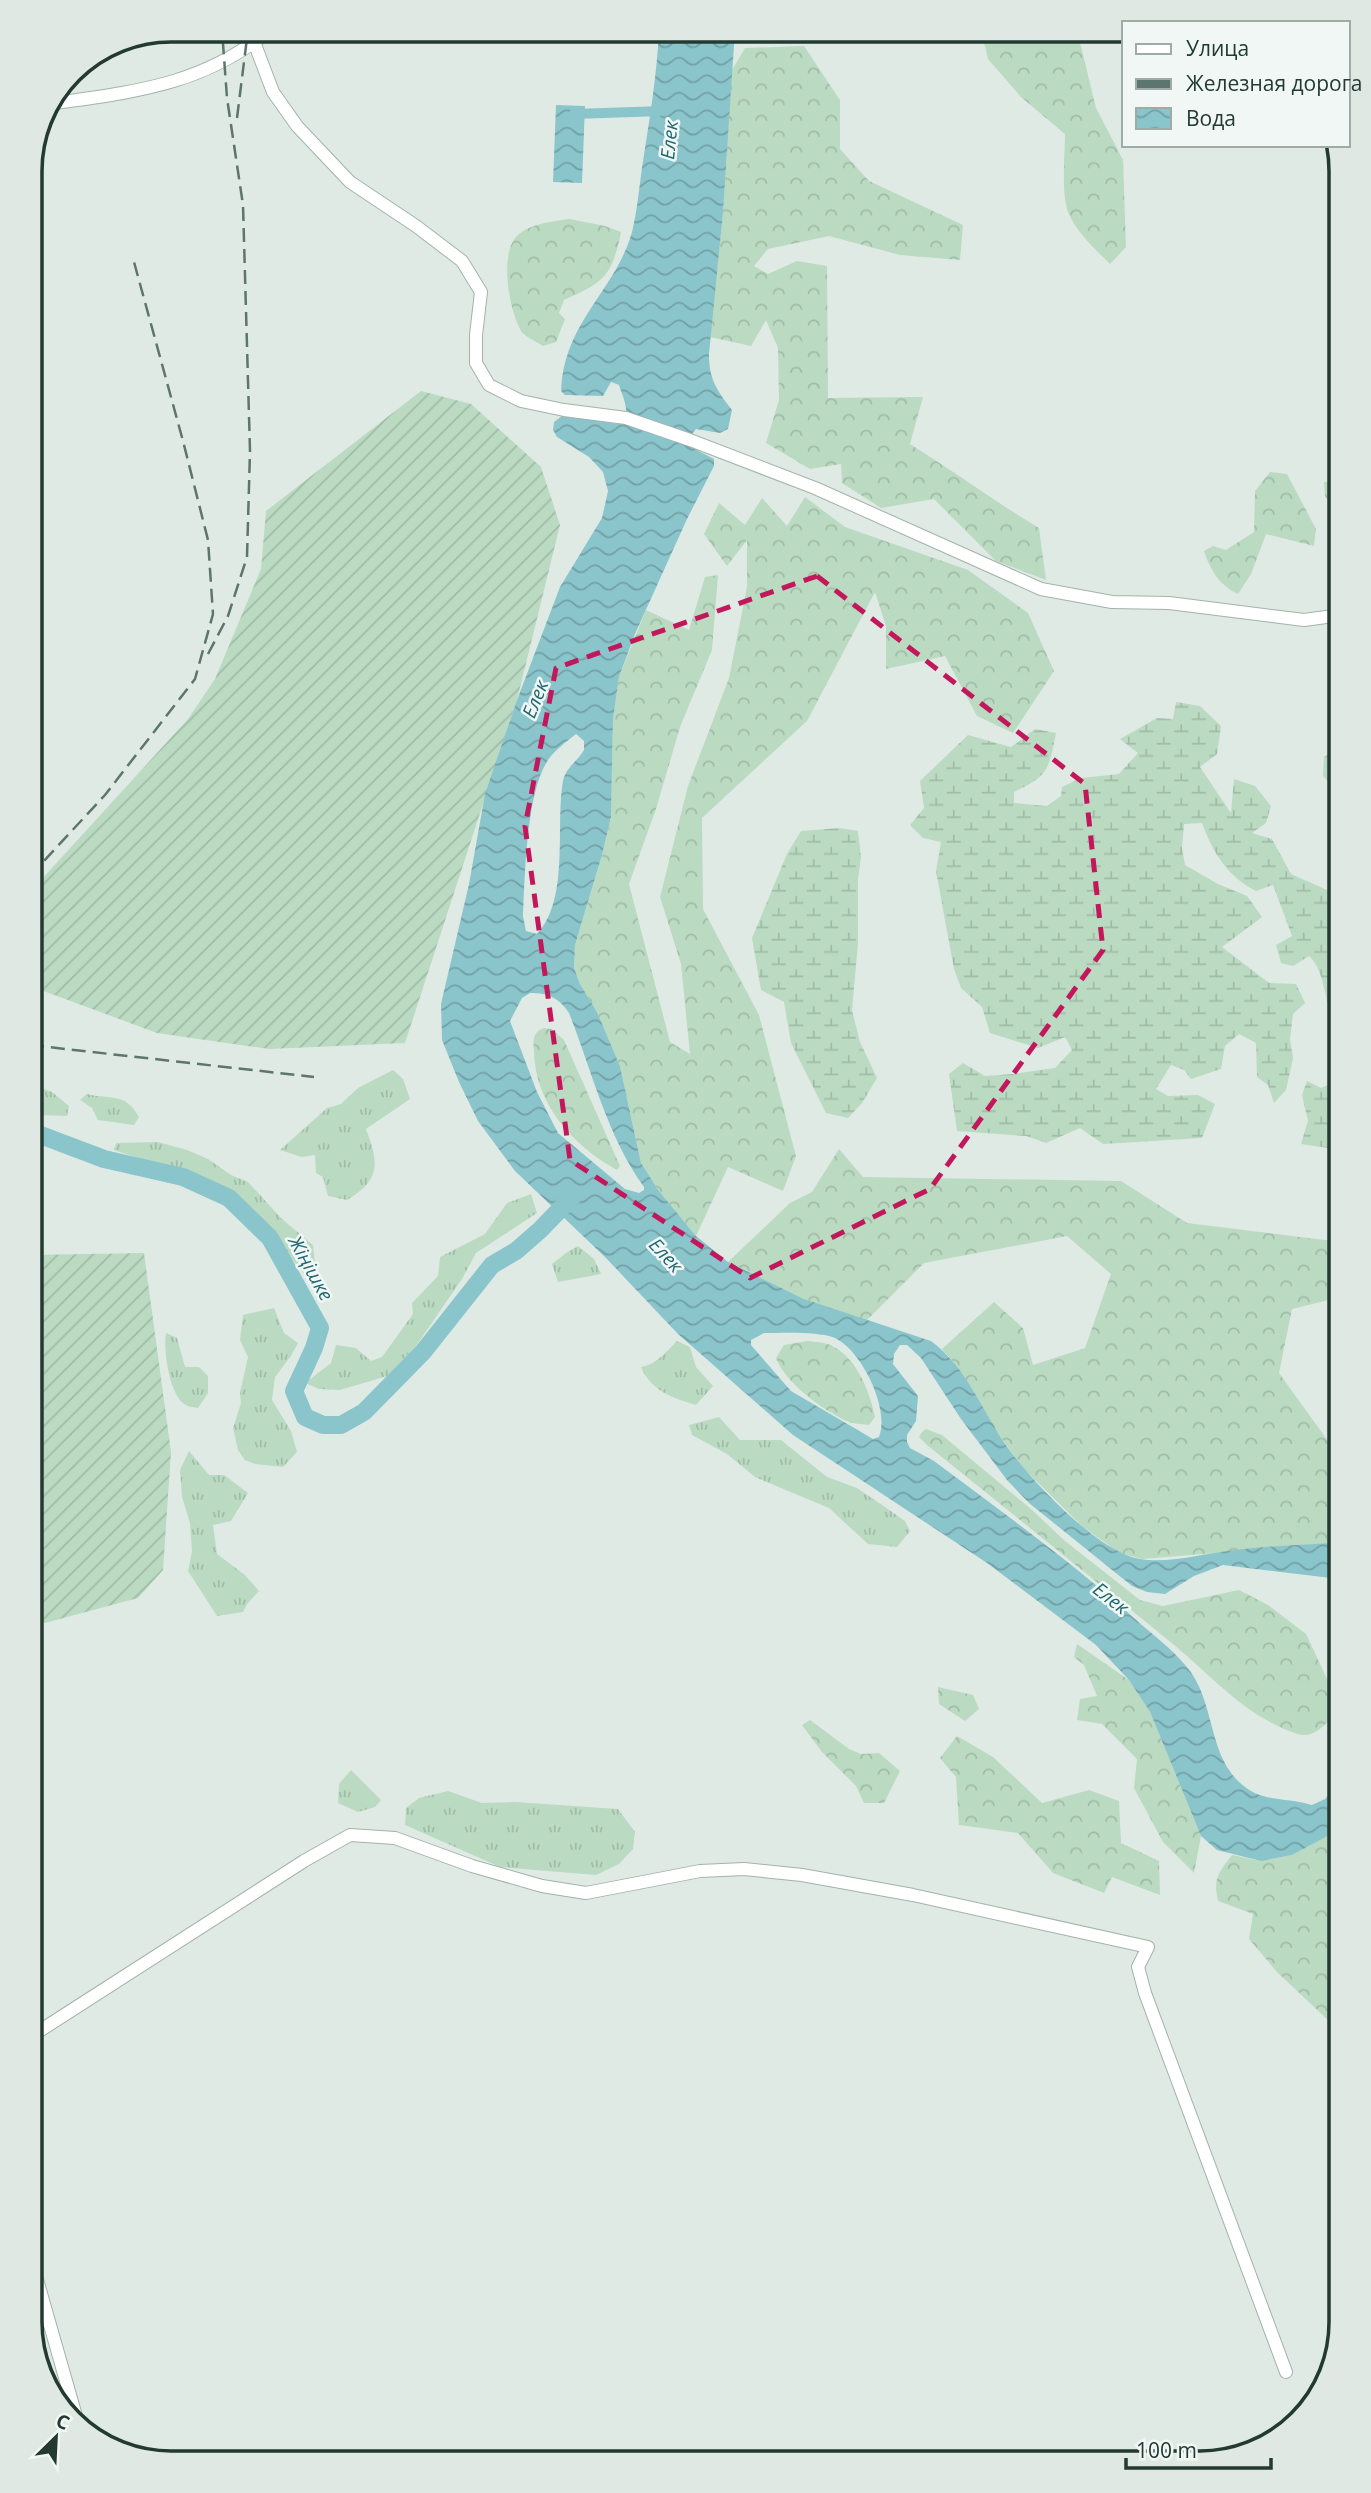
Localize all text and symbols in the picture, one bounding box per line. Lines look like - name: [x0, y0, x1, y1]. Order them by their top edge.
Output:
- legend: [1122, 21, 1350, 147]
- text: Улица: [1186, 34, 1249, 62]
- text: Железная дорога: [1186, 69, 1362, 97]
- text: Вода: [1186, 104, 1236, 132]
- water label: Елек: [654, 119, 684, 161]
- water label: Елек: [516, 675, 555, 722]
- water label: Жіңішке: [282, 1230, 340, 1305]
- water label: Елек: [643, 1232, 689, 1279]
- water label: Елек: [1088, 1576, 1135, 1621]
- north arrow: [21, 2402, 91, 2472]
- text: С: [52, 2407, 74, 2436]
- scale bar: [1126, 2426, 1271, 2470]
- text: 100 m: [1136, 2436, 1197, 2464]

